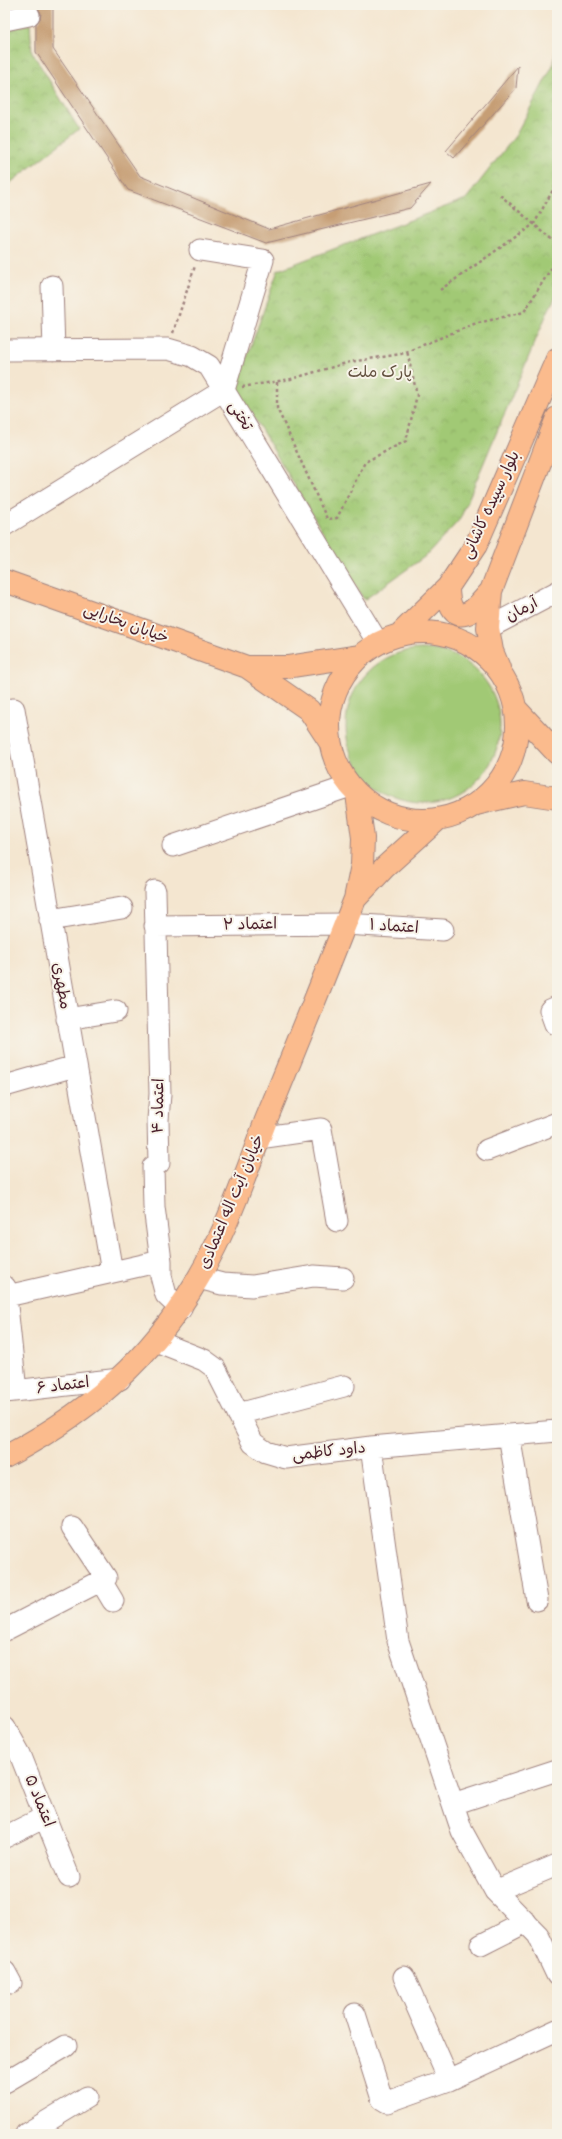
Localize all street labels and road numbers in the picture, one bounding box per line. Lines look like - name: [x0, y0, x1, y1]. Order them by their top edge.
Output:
- street label: تختی: [222, 396, 258, 436]
- street label: بلوار سپیده کاشانی: [455, 447, 527, 563]
- street label: آرمان: [501, 591, 543, 629]
- street label: خیابان بخارایی: [80, 598, 172, 650]
- street label: اعتماد ۲: [223, 913, 277, 937]
- street label: اعتماد ۱: [369, 913, 419, 941]
- street label: مطهری: [45, 961, 77, 1011]
- street label: اعتماد ۴: [147, 1078, 171, 1134]
- street label: خیابان آیت اله اعتمادی: [193, 1131, 271, 1273]
- street label: اعتماد ۶: [35, 1371, 91, 1401]
- street label: داود کاظمی: [291, 1436, 367, 1468]
- street label: اعتماد ۵: [18, 1771, 60, 1831]

